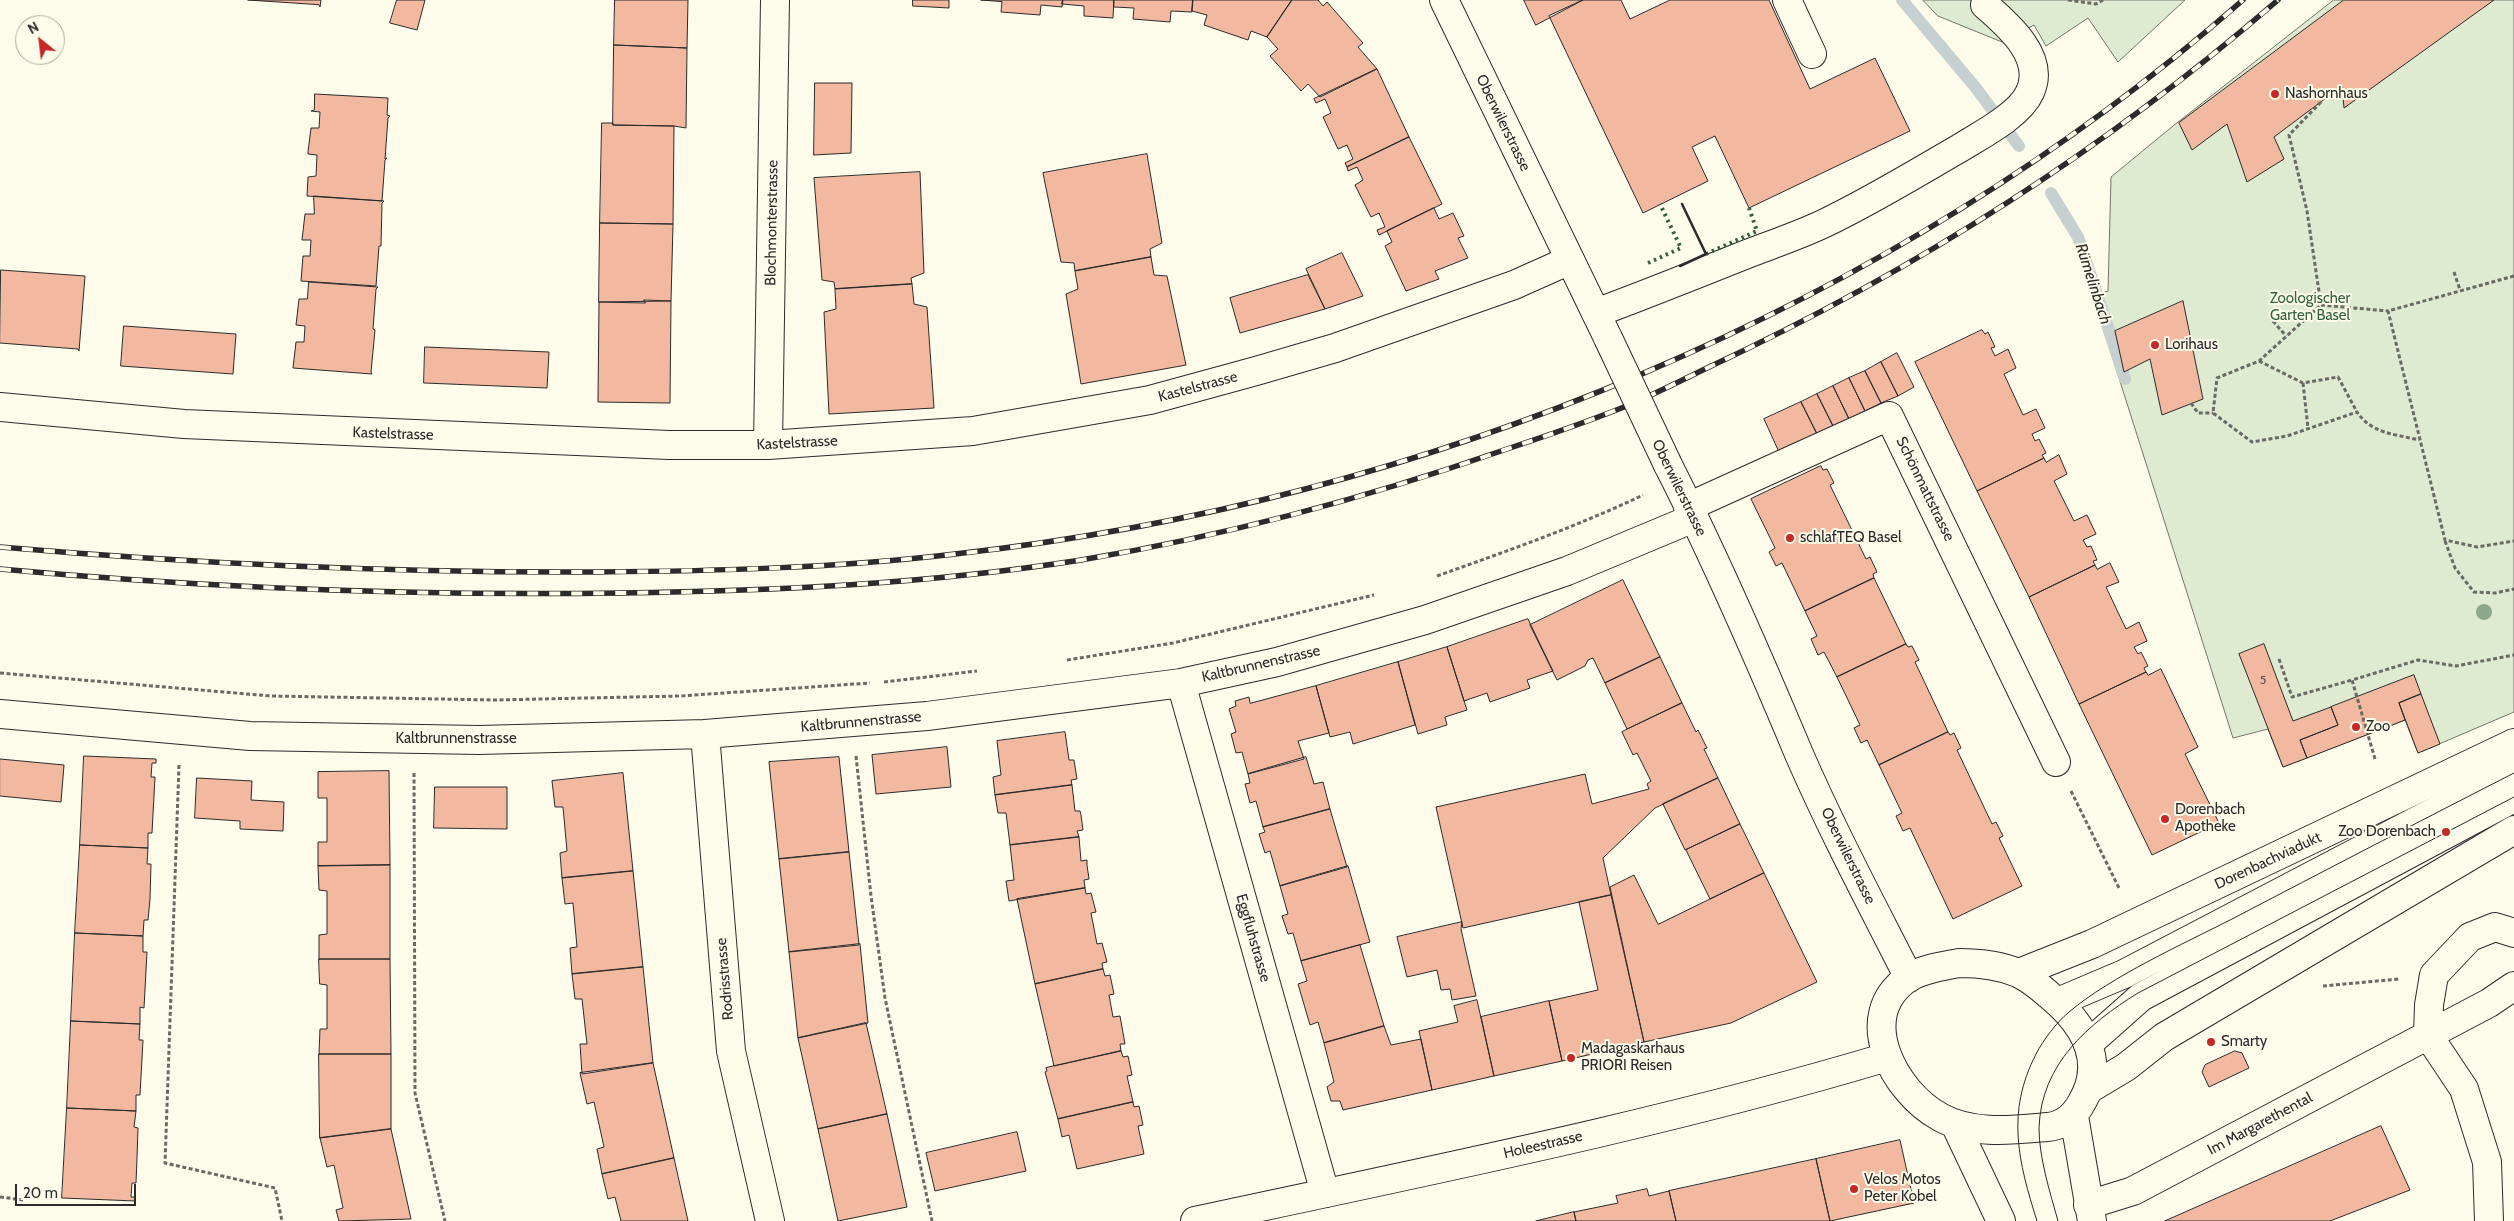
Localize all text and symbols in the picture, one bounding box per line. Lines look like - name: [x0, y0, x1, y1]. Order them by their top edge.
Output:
- north arrow: [15, 15, 65, 65]
- text: N: [25, 17, 42, 38]
- street label: Oberwilerstrasse: [1472, 72, 1534, 174]
- place label: Nashornhaus: [2285, 85, 2368, 103]
- marker: Nashornhaus: [2269, 88, 2281, 100]
- street label: Blochmonterstrasse: [762, 160, 782, 286]
- water label: Rümelinbach: [2071, 241, 2115, 327]
- park label: Zoologischer Garten Basel: [2270, 290, 2350, 325]
- place label: Lorihaus: [2165, 336, 2218, 354]
- marker: Lorihaus: [2149, 339, 2161, 351]
- street label: Kastelstrasse: [1156, 368, 1240, 406]
- street label: Kastelstrasse: [352, 424, 434, 444]
- street label: Kastelstrasse: [756, 432, 838, 454]
- street label: Schönmattstrasse: [1892, 434, 1958, 544]
- street label: Oberwilerstrasse: [1648, 437, 1710, 539]
- place label: schlafTEQ Basel: [1800, 529, 1901, 547]
- marker: schlafTEQ Basel: [1784, 532, 1796, 544]
- street label: Kaltbrunnenstrasse: [1200, 642, 1322, 686]
- house number: 5: [2260, 673, 2266, 687]
- street label: Kaltbrunnenstrasse: [800, 708, 922, 736]
- place label: Zoo: [2366, 718, 2390, 736]
- marker: Zoo: [2350, 721, 2362, 733]
- street label: Kaltbrunnenstrasse: [395, 730, 517, 748]
- place label: Dorenbach Apotheke: [2175, 801, 2245, 836]
- street label: Oberwilerstrasse: [1817, 805, 1879, 907]
- marker: Dorenbach Apotheke: [2159, 813, 2171, 825]
- place label: Zoo Dorenbach: [2338, 823, 2436, 841]
- marker: Zoo Dorenbach: [2440, 826, 2452, 838]
- street label: Dorenbachviadukt: [2212, 828, 2324, 894]
- street label: Eggfluhstrasse: [1232, 892, 1274, 984]
- street label: Rodrisstrasse: [712, 937, 738, 1021]
- place label: Smarty: [2221, 1033, 2267, 1051]
- marker: Smarty: [2205, 1036, 2217, 1048]
- place label: Madagaskarhaus PRIORI Reisen: [1581, 1040, 1685, 1075]
- marker: Madagaskarhaus PRIORI Reisen: [1565, 1052, 1577, 1064]
- street label: Im Margarethental: [2205, 1089, 2315, 1159]
- street label: Holeestrasse: [1502, 1127, 1584, 1163]
- place label: Velos Motos Peter Kobel: [1864, 1171, 1941, 1206]
- scale bar: [18, 1174, 139, 1206]
- marker: Velos Motos Peter Kobel: [1848, 1183, 1860, 1195]
- text: 20 m: [23, 1184, 58, 1202]

